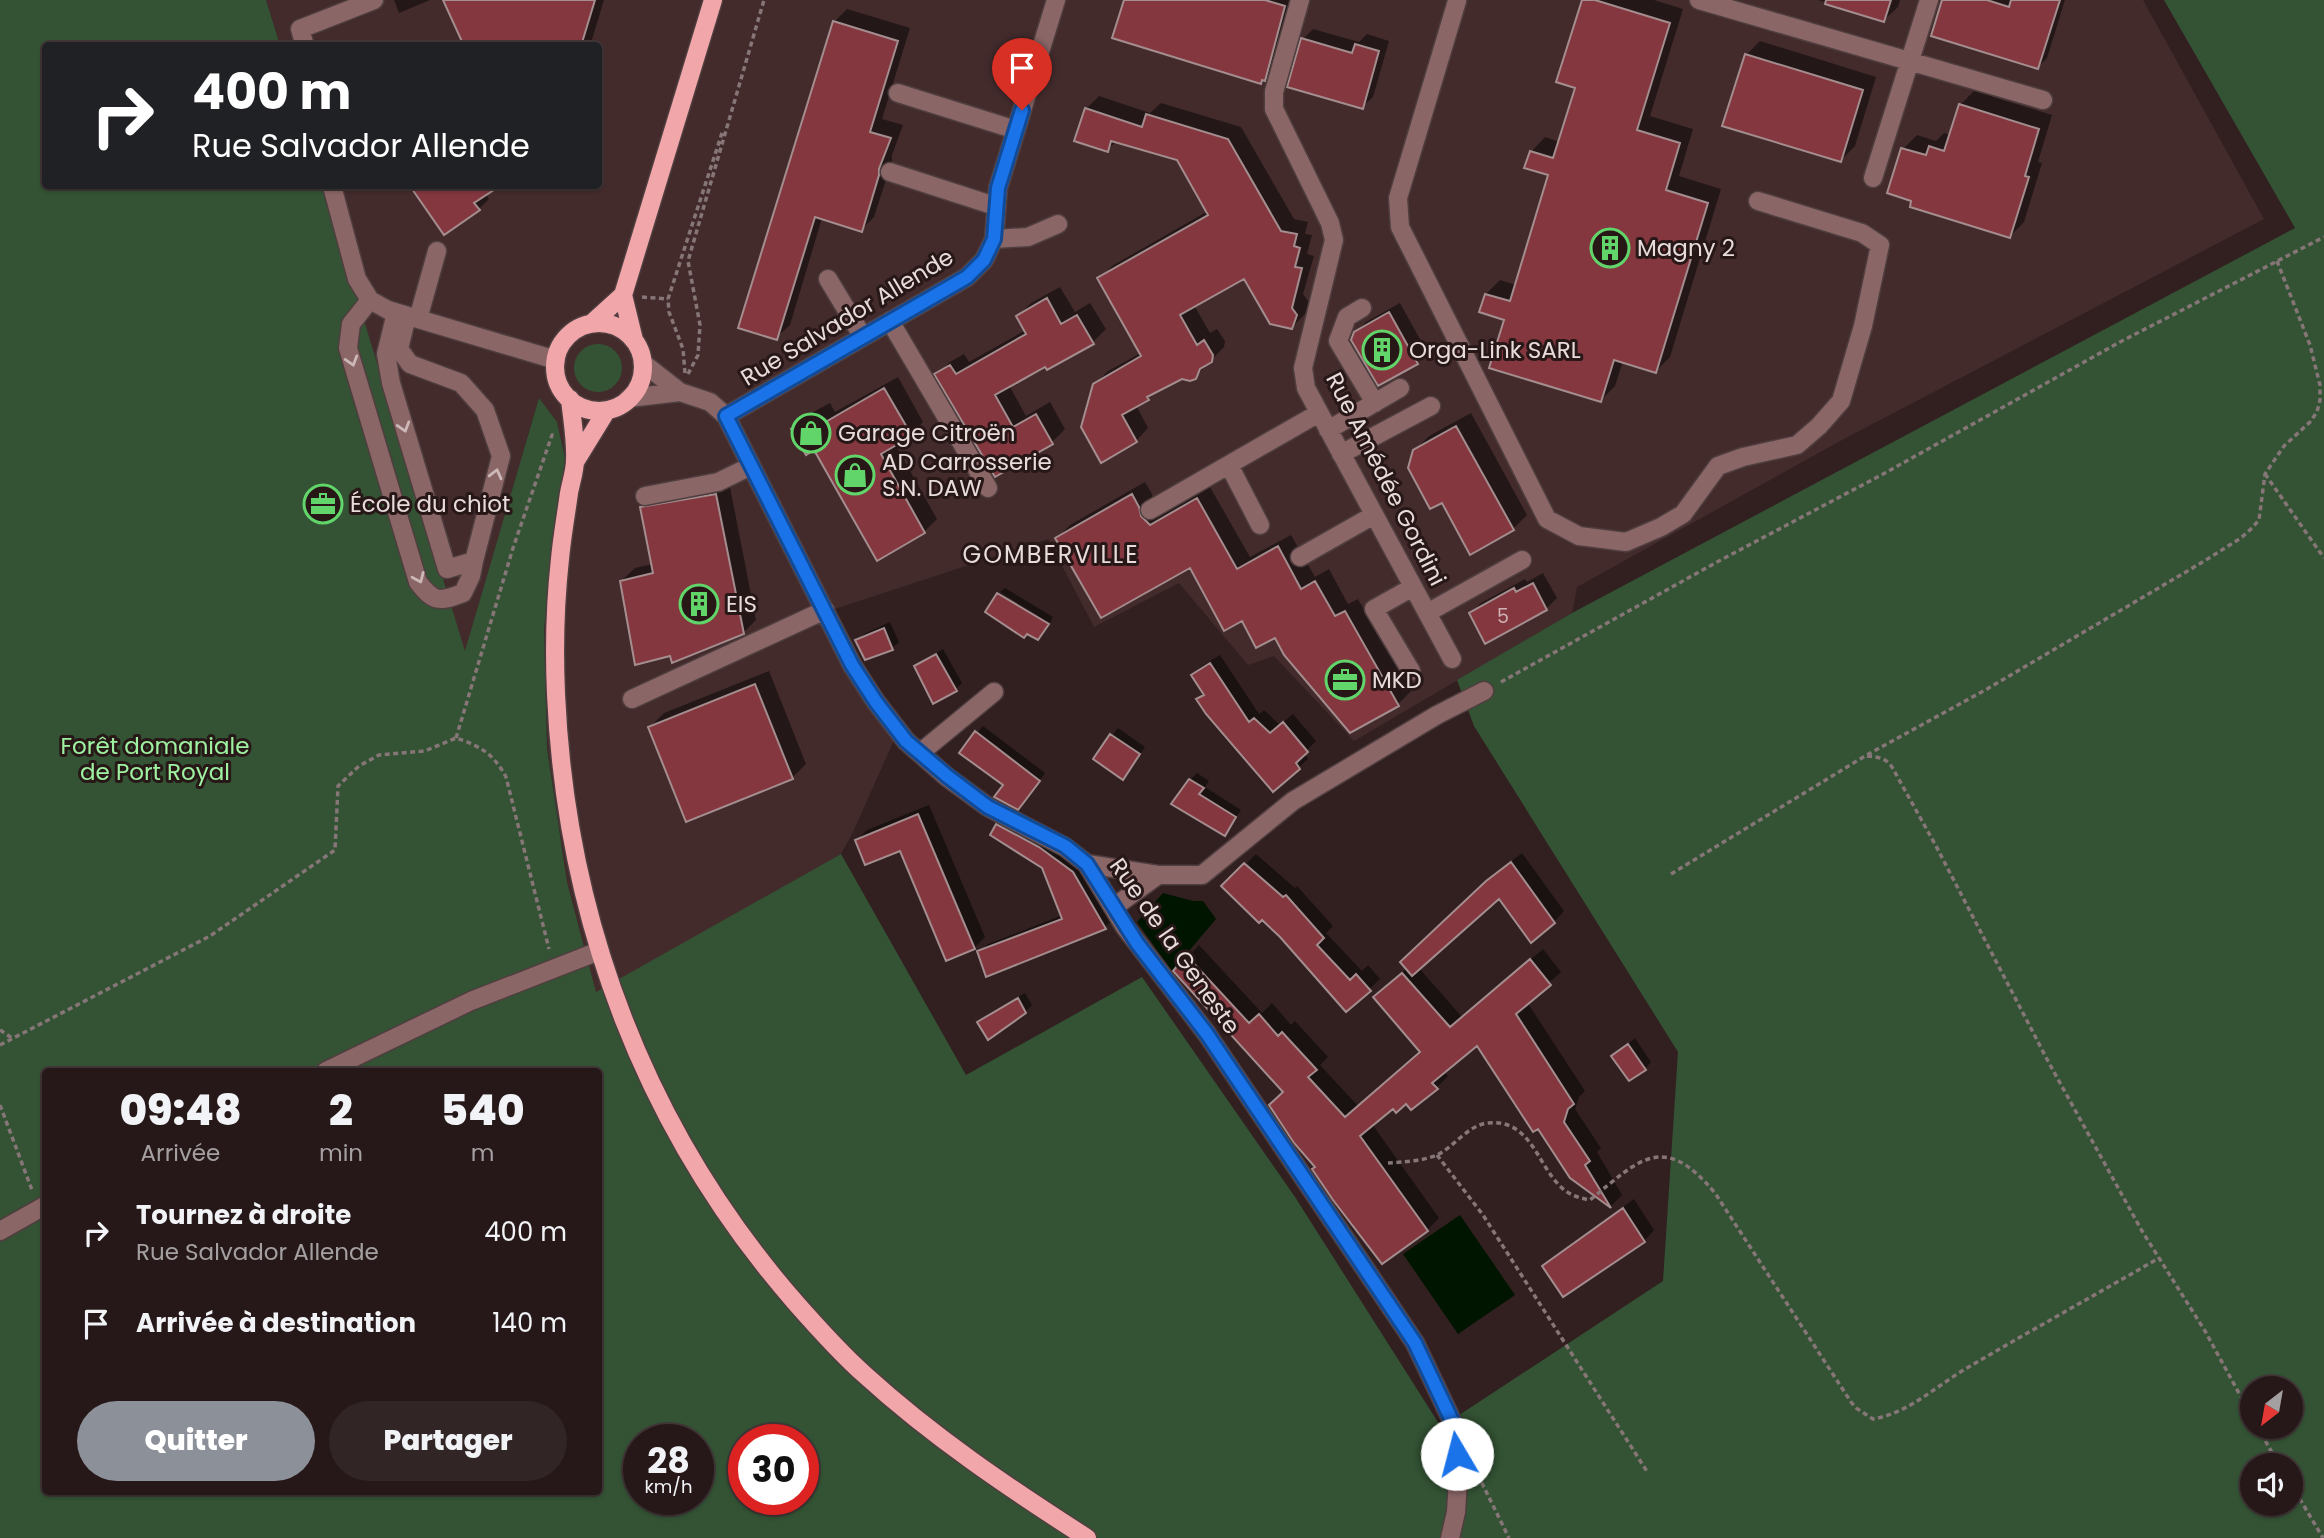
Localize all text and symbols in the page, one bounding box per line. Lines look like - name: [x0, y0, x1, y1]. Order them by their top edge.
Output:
- pin: [992, 38, 1052, 110]
- icon: arrive: [1003, 49, 1041, 87]
- text: 400 m: [192, 58, 351, 126]
- icon: right: [77, 70, 168, 161]
- text: Rue Salvador Allende: [192, 123, 530, 168]
- building icon: Magny 2: [1589, 227, 1631, 269]
- place label: Magny 2: [1637, 232, 1735, 264]
- street label: Rue Salvador Allende: [735, 241, 959, 393]
- building icon: Orga-Link SARL: [1361, 329, 1403, 371]
- place label: Orga-Link SARL: [1409, 334, 1581, 366]
- one-way arrow: [344, 355, 359, 367]
- street label: Rue Amédée Gordini: [1318, 367, 1454, 591]
- shop icon: Garage Citroën: [790, 412, 832, 454]
- place label: Garage Citroën: [838, 417, 1016, 449]
- one-way arrow: [396, 420, 411, 432]
- place label: AD Carrosserie S.N. DAW: [882, 446, 1052, 504]
- shop icon: AD Carrosserie S.N. DAW: [834, 454, 876, 496]
- one-way arrow: [488, 468, 502, 480]
- office icon: École du chiot: [302, 483, 344, 525]
- place label: École du chiot: [350, 488, 510, 520]
- district label: GOMBERVILLE: [963, 538, 1140, 571]
- one-way arrow: [411, 571, 425, 583]
- building icon: EIS: [678, 583, 720, 625]
- place label: EIS: [726, 588, 757, 620]
- house number: 5: [1497, 603, 1509, 630]
- office icon: MKD: [1324, 659, 1366, 701]
- place label: MKD: [1372, 664, 1422, 696]
- park label: Forêt domaniale de Port Royal: [60, 730, 250, 788]
- street label: Rue de la Geneste: [1102, 852, 1248, 1040]
- text: 09:48: [119, 1081, 242, 1140]
- text: 2: [329, 1081, 353, 1140]
- text: 540: [440, 1081, 525, 1140]
- text: Arrivée: [141, 1137, 220, 1169]
- text: min: [319, 1137, 363, 1169]
- text: m: [471, 1137, 494, 1169]
- text: Tournez à droite: [136, 1197, 351, 1233]
- icon: right: [77, 1214, 115, 1252]
- text: 400 m: [484, 1214, 567, 1250]
- text: Rue Salvador Allende: [136, 1236, 379, 1268]
- icon: arrive: [77, 1305, 115, 1343]
- text: Arrivée à destination: [136, 1305, 416, 1341]
- text: 140 m: [492, 1305, 567, 1341]
- north arrow: [2240, 1376, 2303, 1438]
- map controls: [2240, 1376, 2303, 1516]
- button: Quitter: [77, 1401, 315, 1481]
- button: Partager: [329, 1401, 567, 1481]
- position arrow: [1420, 1417, 1494, 1491]
- speed limit sign: 30: [728, 1424, 819, 1515]
- text: 28: [647, 1436, 690, 1485]
- button: sound: [2240, 1453, 2303, 1516]
- text: km/h: [645, 1474, 692, 1499]

